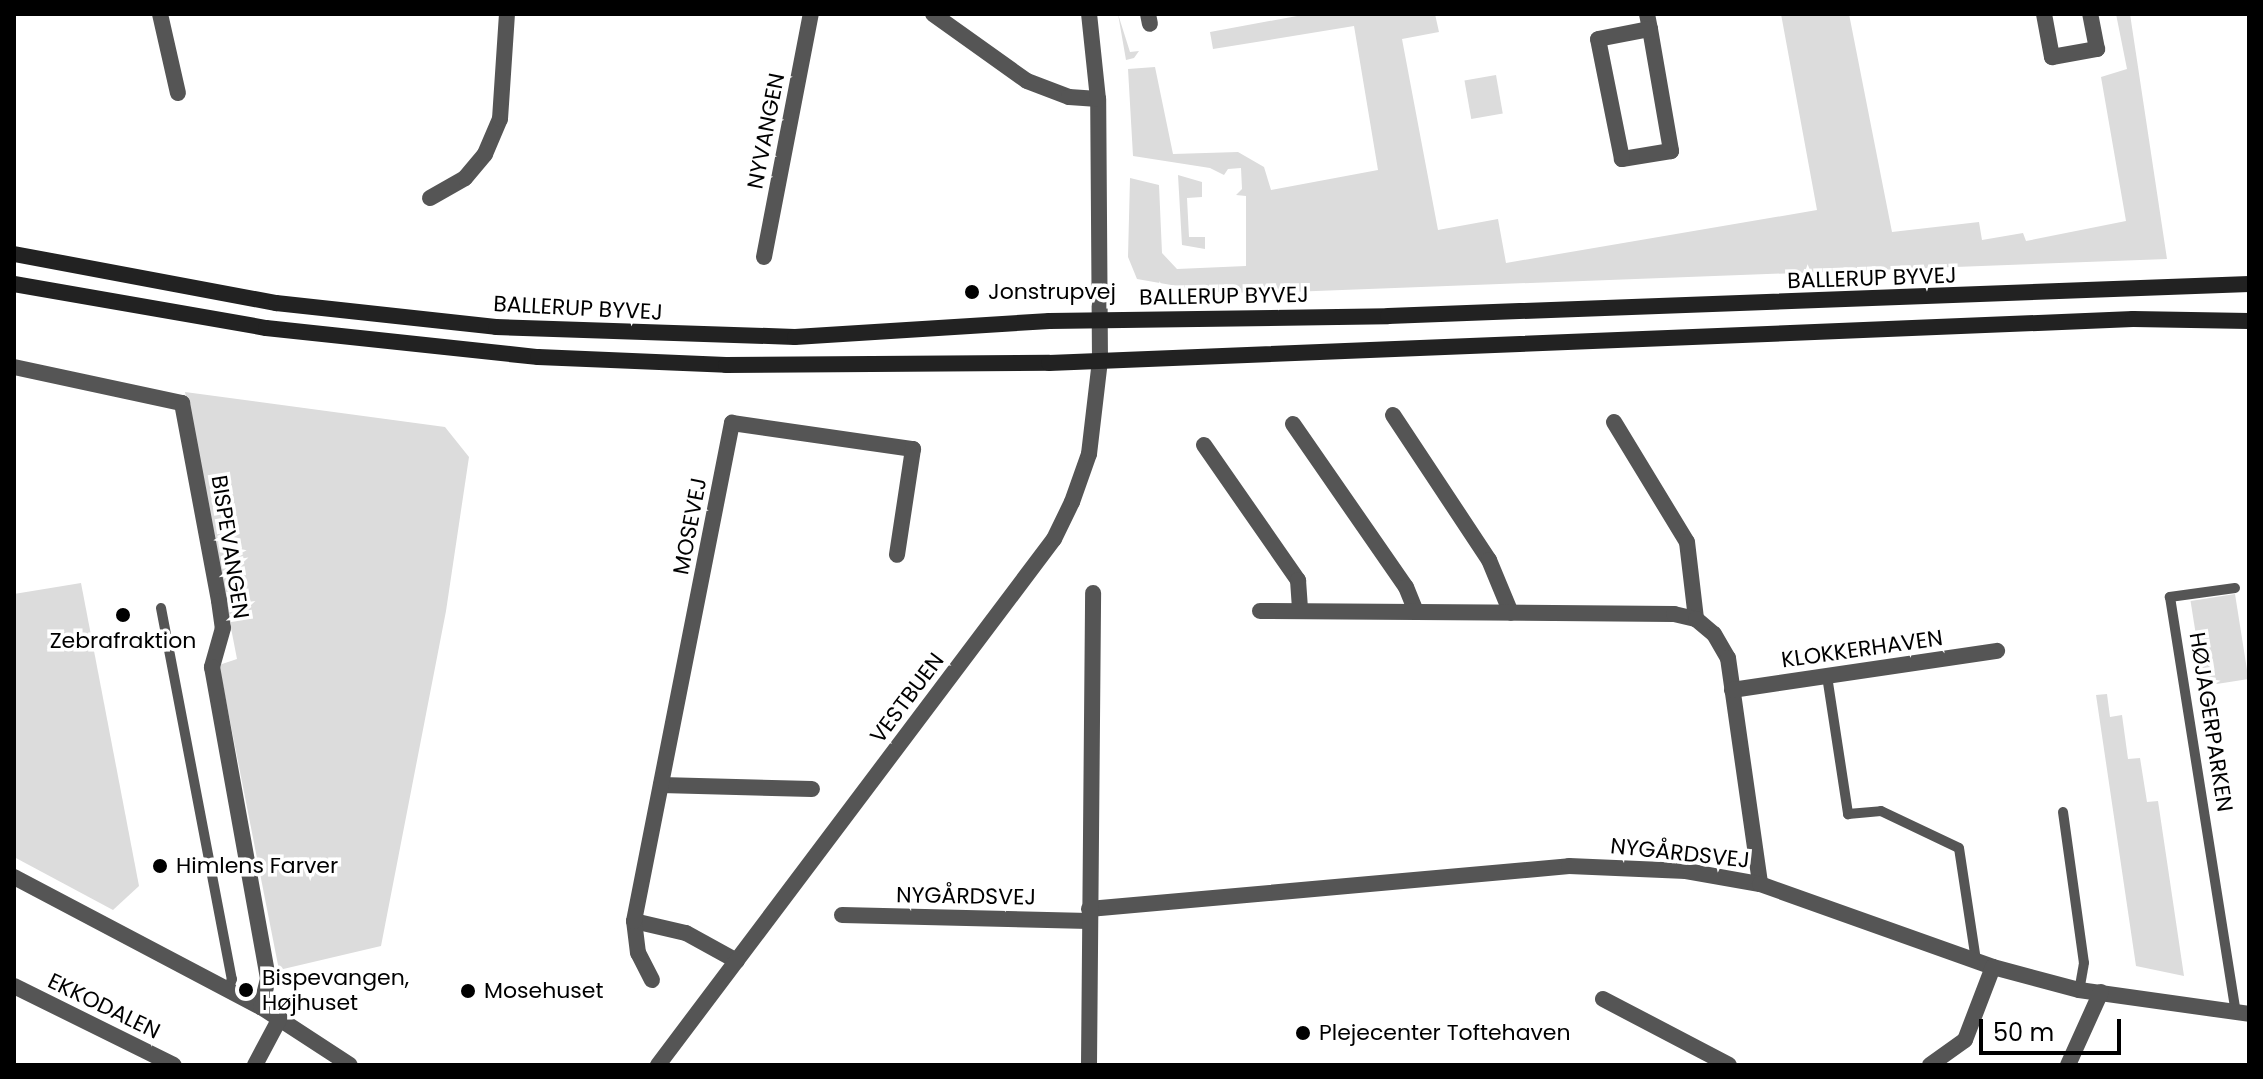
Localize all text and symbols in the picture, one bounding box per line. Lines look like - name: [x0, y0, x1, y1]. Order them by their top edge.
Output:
- street label: NYVANGEN: [742, 71, 790, 191]
- street label: BALLERUP BYVEJ: [1787, 262, 1957, 294]
- place label: Jonstrupvej: [988, 279, 1116, 305]
- street label: BALLERUP BYVEJ: [1139, 281, 1309, 311]
- marker: Jonstrupvej: [963, 283, 981, 301]
- street label: BALLERUP BYVEJ: [493, 290, 663, 326]
- street label: BISPEVANGEN: [206, 473, 254, 621]
- street label: MOSEVEJ: [668, 475, 712, 577]
- marker: Zebrafraktion: [114, 606, 132, 624]
- street label: KLOKKERHAVEN: [1780, 625, 1944, 673]
- place label: Zebrafraktion: [50, 628, 196, 654]
- street label: HØJAGERPARKEN: [2184, 630, 2238, 814]
- street label: VESTBUEN: [865, 648, 949, 748]
- street label: NYGÅRDSVEJ: [1609, 833, 1751, 873]
- place label: Himlens Farver: [176, 853, 338, 879]
- marker: Himlens Farver: [151, 857, 169, 875]
- street label: NYGÅRDSVEJ: [896, 882, 1036, 910]
- place label: Bispevangen, Højhuset: [262, 964, 409, 1016]
- street label: EKKODALEN: [44, 967, 164, 1045]
- place label: Mosehuset: [484, 978, 603, 1004]
- marker: Bispevangen, Højhuset: [237, 981, 255, 999]
- marker: Mosehuset: [459, 982, 477, 1000]
- scale bar: [1983, 1003, 2125, 1053]
- text: 50 m: [1993, 1016, 2054, 1049]
- place label: Plejecenter Toftehaven: [1319, 1020, 1571, 1046]
- marker: Plejecenter Toftehaven: [1294, 1024, 1312, 1042]

